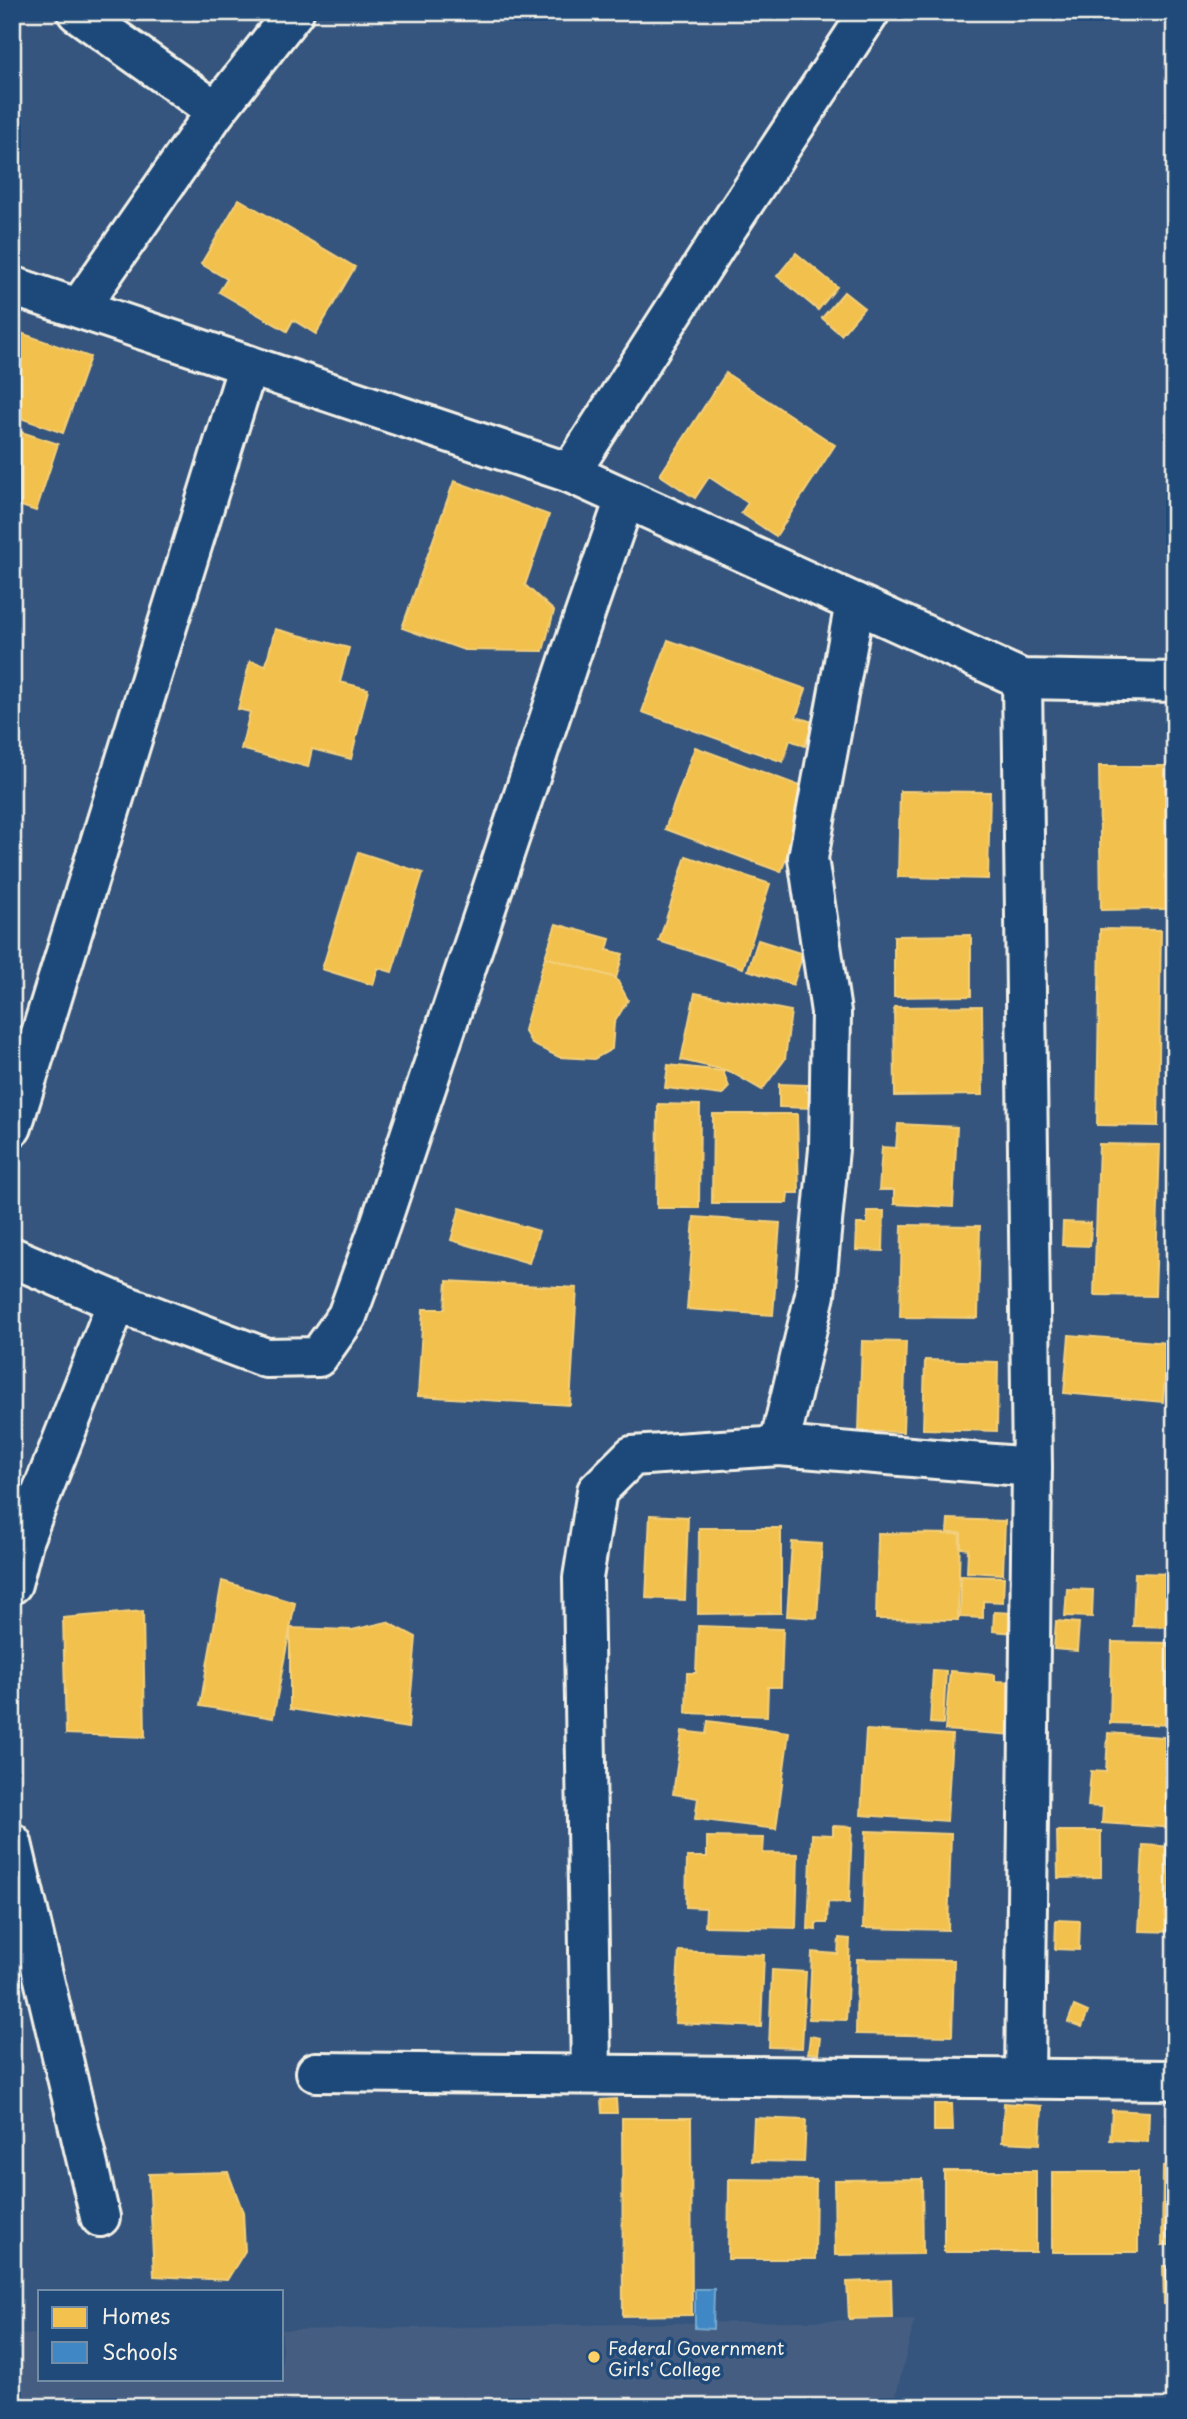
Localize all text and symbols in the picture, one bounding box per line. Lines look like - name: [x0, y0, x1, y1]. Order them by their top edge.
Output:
- legend: [38, 2290, 284, 2380]
- text: Homes: [102, 2299, 170, 2331]
- place label: Federal Government Girls' College: [608, 2334, 784, 2382]
- text: Schools: [102, 2335, 178, 2367]
- marker: Federal Government Girls' College: [586, 2349, 602, 2365]

